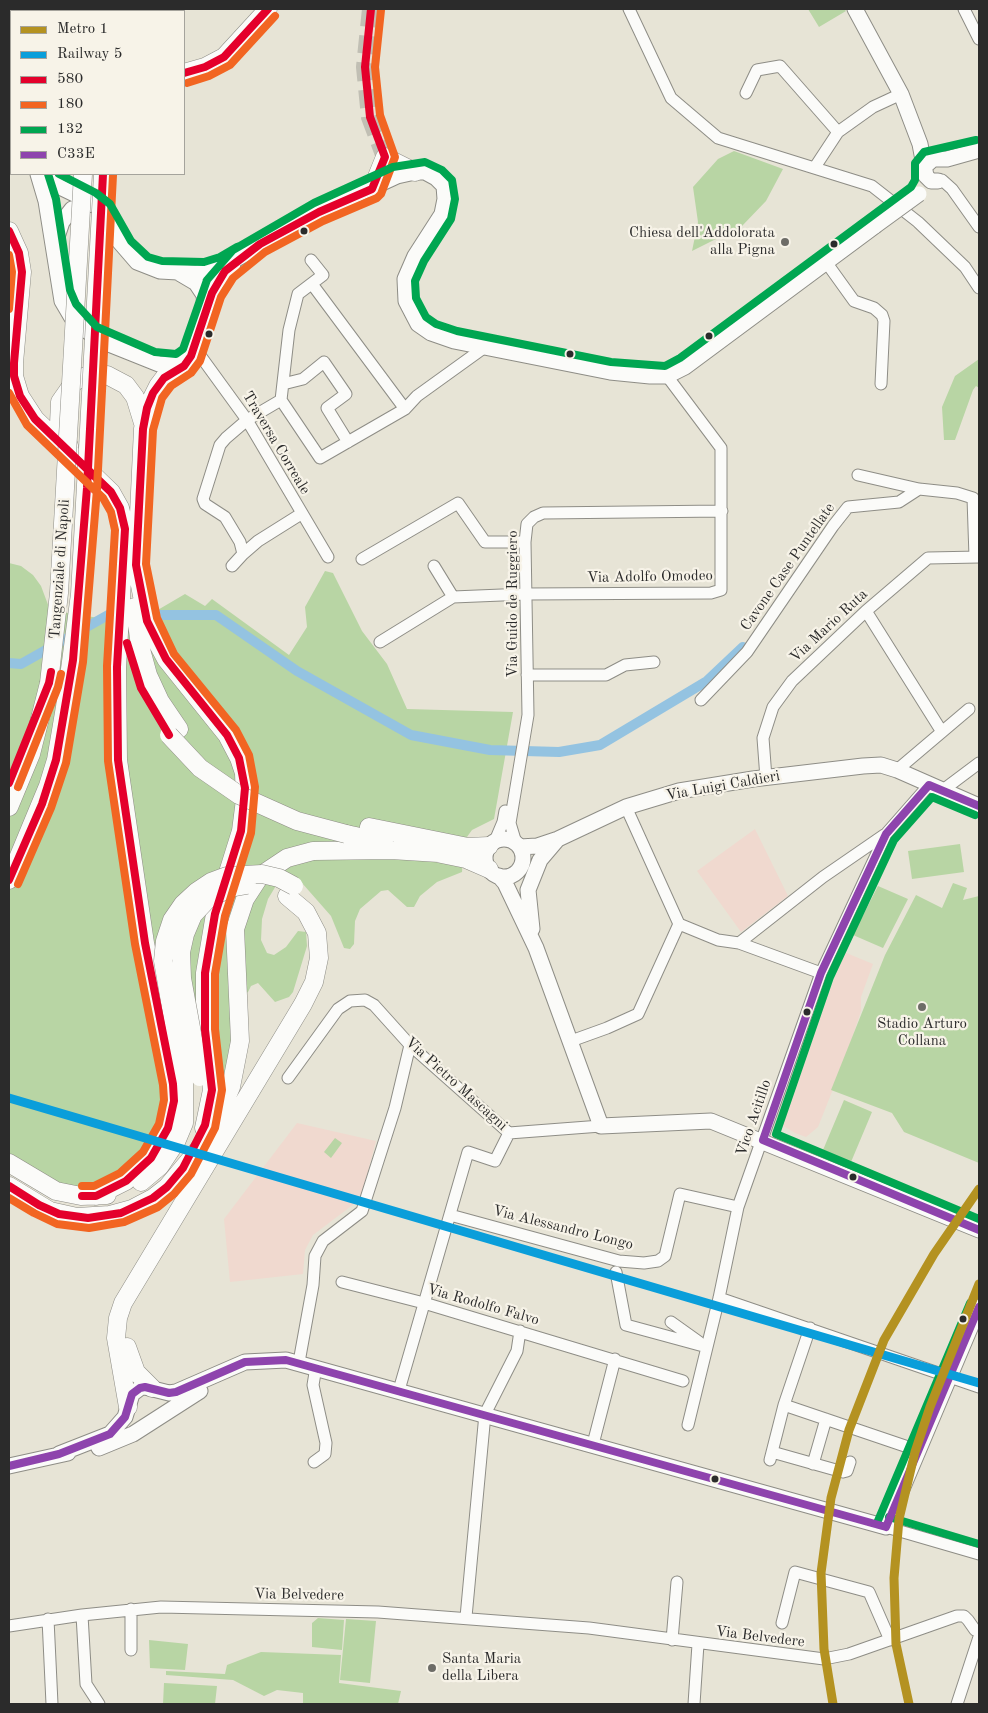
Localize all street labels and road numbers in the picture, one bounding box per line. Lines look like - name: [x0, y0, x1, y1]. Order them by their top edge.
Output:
- street label: Traversa Correale: [238, 388, 314, 498]
- street label: Tangenziale di Napoli: [46, 498, 74, 640]
- street label: Cavone Case Puntellate: [737, 500, 839, 634]
- street label: Via Guido de Ruggiero: [504, 530, 522, 678]
- street label: Via Adolfo Omodeo: [587, 567, 713, 587]
- street label: Via Mario Ruta: [786, 585, 872, 667]
- street label: Via Luigi Caldieri: [665, 767, 781, 805]
- street label: Via Pietro Mascagni: [401, 1033, 511, 1135]
- street label: Vico Acitillo: [732, 1077, 776, 1159]
- street label: Via Alessandro Longo: [491, 1202, 635, 1254]
- street label: Via Rodolfo Falvo: [425, 1280, 541, 1330]
- street label: Via Belvedere: [254, 1585, 344, 1605]
- street label: Via Belvedere: [714, 1623, 806, 1651]

